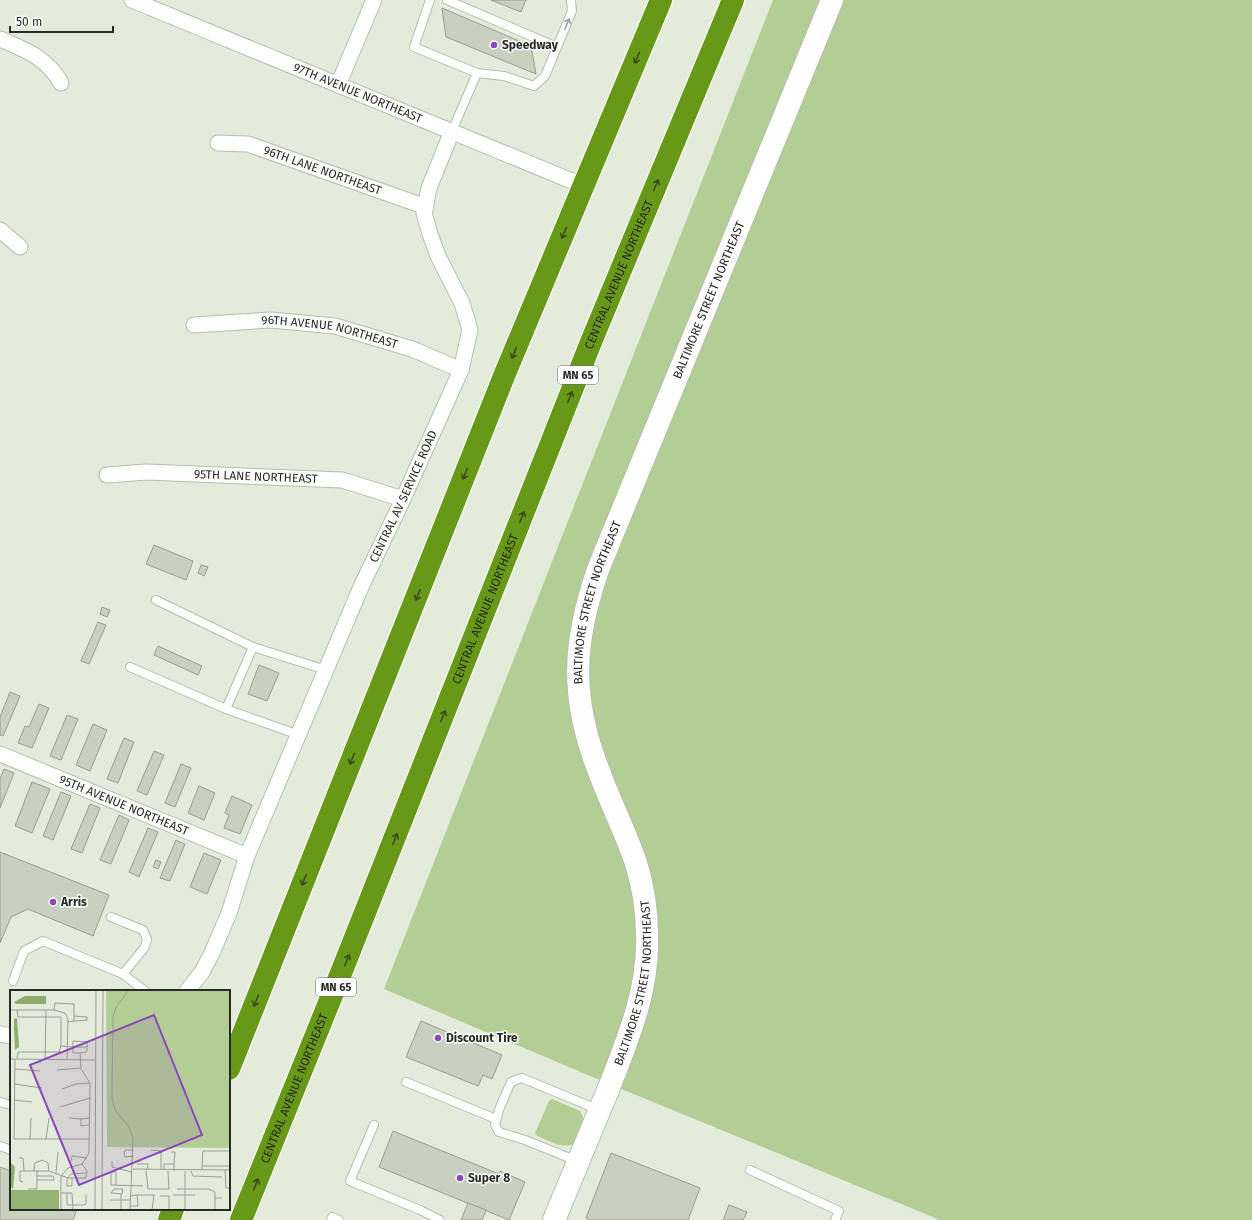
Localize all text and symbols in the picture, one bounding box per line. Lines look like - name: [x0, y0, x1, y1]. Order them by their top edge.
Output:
- scale bar: [10, 8, 113, 34]
- text: 50 m: [16, 15, 42, 29]
- one-way arrow: [563, 18, 571, 30]
- place label: Speedway: [502, 38, 559, 52]
- marker: Speedway: [489, 40, 499, 50]
- one-way arrow: [633, 52, 640, 64]
- street label: 97TH AVENUE NORTHEAST: [291, 60, 425, 126]
- street label: 96TH LANE NORTHEAST: [262, 143, 384, 198]
- one-way arrow: [652, 180, 660, 192]
- street label: CENTRAL AVENUE NORTHEAST: [582, 197, 656, 351]
- street label: BALTIMORE STREET NORTHEAST: [670, 219, 748, 381]
- one-way arrow: [560, 227, 567, 239]
- street label: 96TH AVENUE NORTHEAST: [261, 313, 400, 352]
- one-way arrow: [509, 347, 517, 359]
- road number: MN 65: [558, 366, 598, 384]
- one-way arrow: [566, 391, 574, 403]
- street label: CENTRAL AV SERVICE ROAD: [367, 428, 440, 565]
- street label: 95TH LANE NORTHEAST: [194, 467, 319, 486]
- one-way arrow: [461, 468, 469, 480]
- one-way arrow: [518, 512, 526, 524]
- street label: BALTIMORE STREET NORTHEAST: [571, 518, 624, 685]
- street label: CENTRAL AVENUE NORTHEAST: [449, 531, 522, 686]
- one-way arrow: [413, 588, 421, 600]
- one-way arrow: [439, 711, 447, 723]
- one-way arrow: [348, 753, 356, 765]
- street label: 95TH AVENUE NORTHEAST: [57, 772, 191, 838]
- one-way arrow: [391, 833, 399, 845]
- one-way arrow: [300, 874, 308, 886]
- place label: Arris: [60, 895, 87, 909]
- marker: Arris: [48, 897, 58, 907]
- street label: BALTIMORE STREET NORTHEAST: [611, 899, 654, 1068]
- one-way arrow: [343, 954, 351, 966]
- road number: MN 65: [316, 978, 356, 996]
- inset map: [10, 990, 230, 1210]
- one-way arrow: [252, 995, 260, 1007]
- street label: CENTRAL AVENUE NORTHEAST: [258, 1011, 331, 1165]
- place label: Discount Tire: [446, 1031, 518, 1045]
- marker: Discount Tire: [433, 1033, 443, 1043]
- place label: Super 8: [468, 1171, 510, 1185]
- marker: Super 8: [455, 1173, 465, 1183]
- one-way arrow: [252, 1178, 260, 1190]

